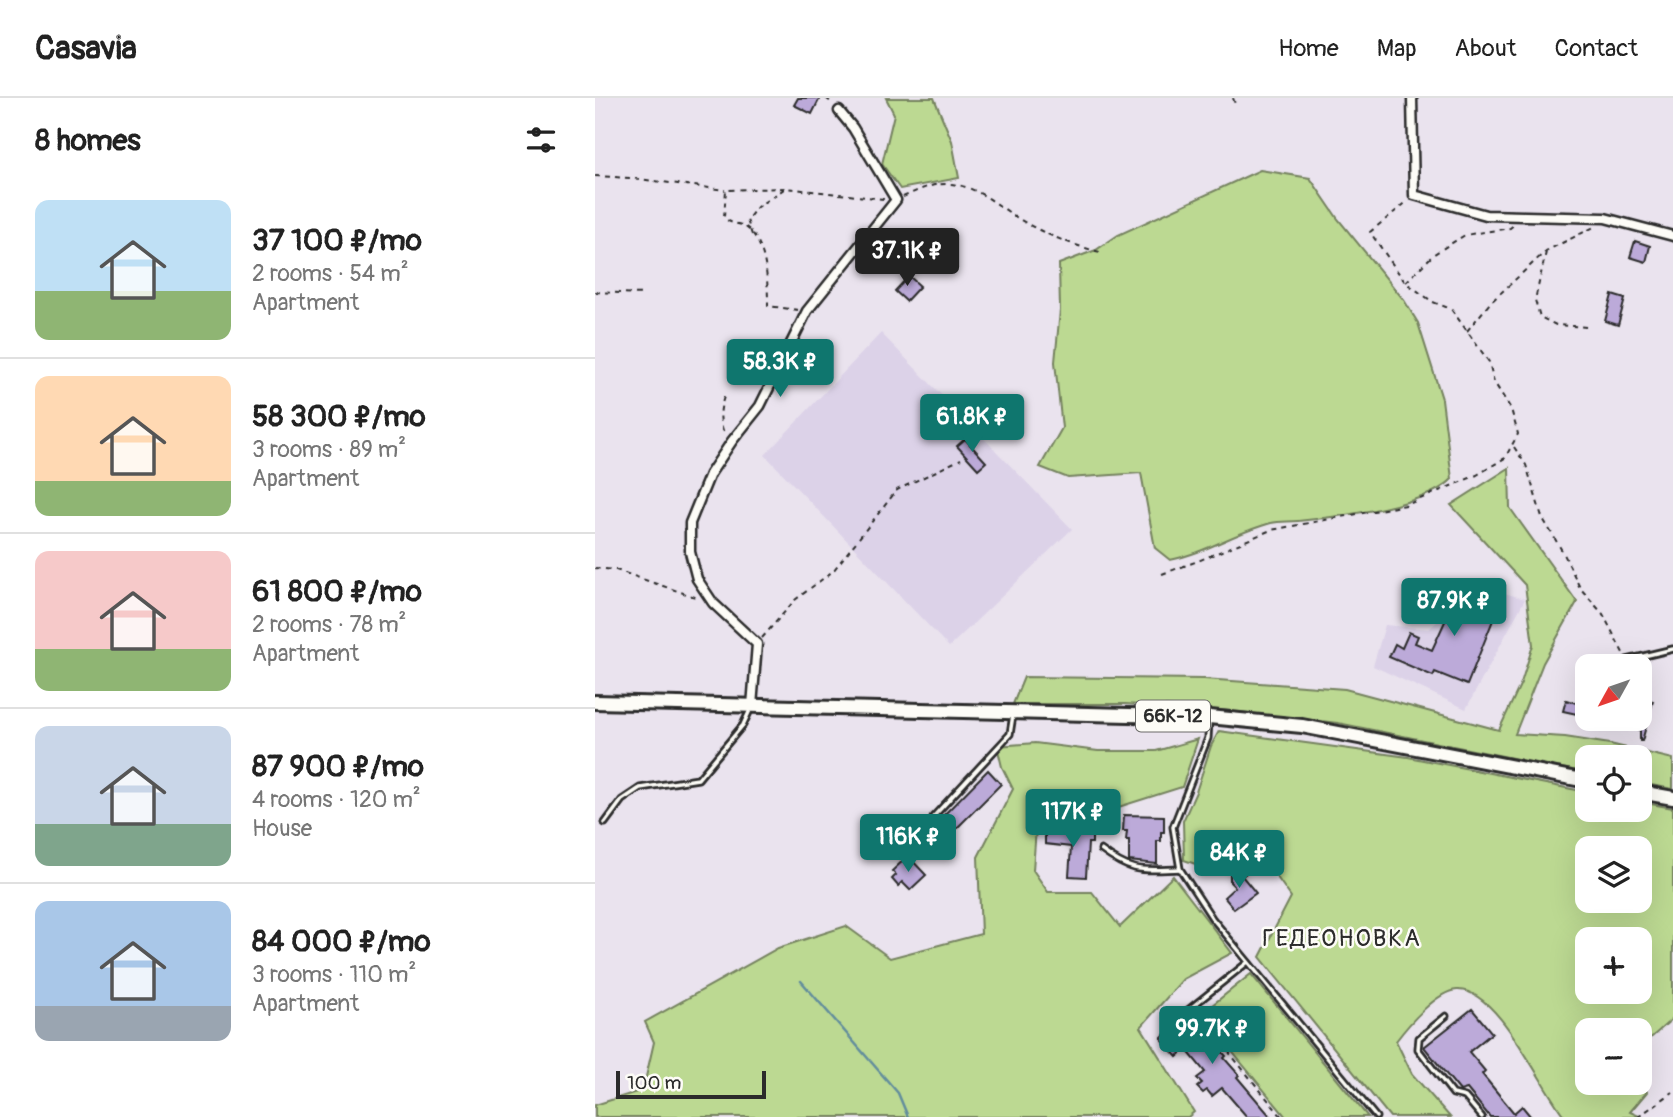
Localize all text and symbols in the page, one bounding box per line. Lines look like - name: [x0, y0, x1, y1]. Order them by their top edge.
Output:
- text: Casavia: [35, 28, 137, 69]
- text: Home: [1278, 34, 1339, 63]
- text: Map: [1377, 34, 1417, 63]
- text: About: [1455, 34, 1517, 63]
- text: Contact: [1555, 34, 1638, 63]
- icon: filters: [522, 121, 560, 159]
- text: 8 homes: [35, 122, 141, 159]
- text: 37 100 ₽/mo: [252, 222, 422, 259]
- icon: home: [91, 228, 175, 312]
- pin: 37.1K ₽: [842, 228, 972, 288]
- text: 37.1K ₽: [871, 236, 943, 265]
- text: 2 rooms · 54 m²: [252, 259, 409, 288]
- text: Apartment: [252, 288, 359, 317]
- pin: 58.3K ₽: [715, 340, 845, 399]
- text: 58.3K ₽: [743, 347, 817, 376]
- pin: 61.8K ₽: [907, 394, 1037, 454]
- text: 58 300 ₽/mo: [252, 398, 426, 435]
- text: 61.8K ₽: [936, 402, 1008, 431]
- icon: home: [91, 404, 175, 488]
- text: 3 rooms · 89 m²: [252, 435, 406, 464]
- text: Apartment: [252, 464, 359, 493]
- text: 61 800 ₽/mo: [252, 573, 422, 610]
- pin: 87.9K ₽: [1389, 578, 1519, 638]
- icon: home: [91, 579, 175, 663]
- text: 87.9K ₽: [1417, 586, 1491, 615]
- text: 2 rooms · 78 m²: [252, 610, 406, 639]
- text: Apartment: [252, 639, 359, 668]
- north arrow: [1575, 654, 1652, 732]
- map controls: [1575, 654, 1652, 1095]
- road number: 66К-12: [1136, 701, 1210, 732]
- button: locate: [1575, 745, 1652, 822]
- text: 87 900 ₽/mo: [252, 748, 424, 785]
- icon: home: [91, 754, 175, 838]
- text: 4 rooms · 120 m²: [252, 785, 421, 814]
- pin: 117K ₽: [1016, 790, 1130, 849]
- text: 117K ₽: [1042, 797, 1104, 826]
- text: House: [252, 814, 312, 843]
- pin: 116K ₽: [851, 814, 965, 874]
- text: 116K ₽: [876, 822, 940, 851]
- pin: 84K ₽: [1190, 830, 1288, 890]
- button: layers: [1575, 836, 1652, 913]
- text: 84K ₽: [1210, 838, 1268, 867]
- text: 84 000 ₽/mo: [252, 923, 431, 960]
- district label: ГЕДЕОНОВКА: [1262, 924, 1422, 953]
- button: +: [1575, 927, 1652, 1004]
- icon: home: [91, 929, 175, 1013]
- text: 3 rooms · 110 m²: [252, 960, 416, 989]
- text: Apartment: [252, 989, 359, 1018]
- pin: 99.7K ₽: [1147, 1006, 1277, 1066]
- text: 99.7K ₽: [1175, 1014, 1249, 1043]
- button: −: [1575, 1018, 1652, 1095]
- scale bar: [616, 1068, 767, 1100]
- text: 100 m: [627, 1071, 681, 1095]

